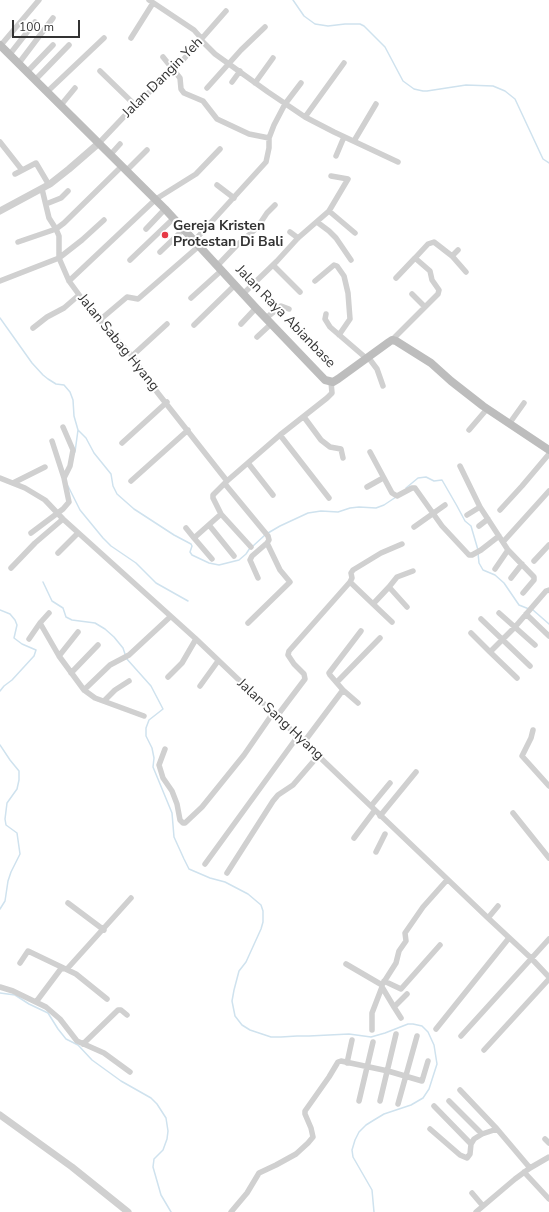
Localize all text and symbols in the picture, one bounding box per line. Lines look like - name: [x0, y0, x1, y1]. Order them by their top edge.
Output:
- scale bar: [14, 12, 82, 38]
- text: 100 m: [19, 19, 54, 35]
- street label: Jalan Dangin Yeh: [119, 34, 207, 122]
- place label: Gereja Kristen Protestan Di Bali: [173, 219, 283, 252]
- marker: Gereja Kristen Protestan Di Bali: [160, 230, 170, 240]
- street label: Jalan Raya Abianbase: [232, 262, 338, 372]
- street label: Jalan Sabag Hyang: [74, 291, 162, 395]
- street label: Jalan Sang Hyang: [233, 676, 327, 764]

